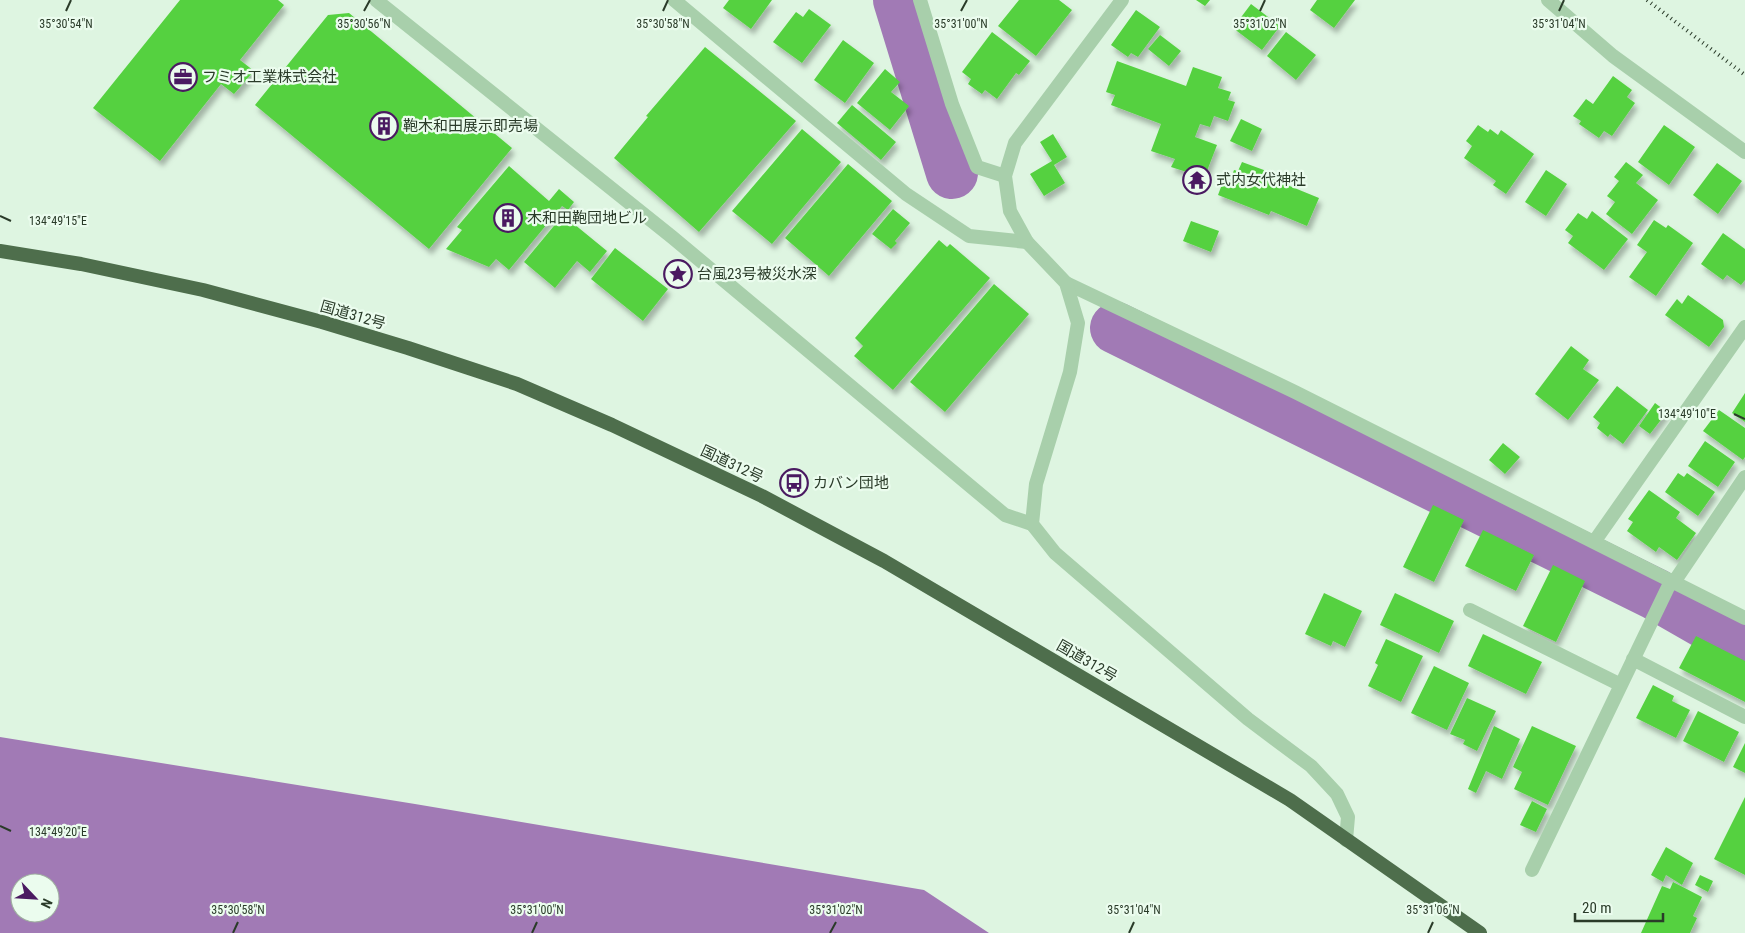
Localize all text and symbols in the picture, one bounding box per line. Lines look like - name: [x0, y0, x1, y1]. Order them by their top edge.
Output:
- text: 35°30'54"N: [39, 17, 93, 31]
- text: 35°30'56"N: [337, 17, 391, 31]
- text: 35°30'58"N: [636, 17, 690, 31]
- text: 35°31'00"N: [934, 17, 988, 31]
- text: 35°31'02"N: [1233, 17, 1287, 31]
- text: 35°31'04"N: [1532, 17, 1586, 31]
- office icon: フミオ工業株式会社: [168, 62, 198, 92]
- place label: フミオ工業株式会社: [202, 68, 337, 86]
- building icon: 鞄木和田展示即売場: [369, 111, 399, 141]
- place label: 鞄木和田展示即売場: [403, 117, 538, 135]
- temple icon: 式内女代神社: [1182, 165, 1212, 195]
- place label: 式内女代神社: [1216, 171, 1306, 189]
- building icon: 木和田鞄団地ビル: [493, 203, 523, 233]
- place label: 木和田鞄団地ビル: [527, 209, 647, 227]
- text: 134°49'15"E: [29, 214, 87, 228]
- place icon: 台風23号被災水深: [663, 259, 693, 289]
- place label: 台風23号被災水深: [697, 265, 817, 283]
- street label: 国道312号: [318, 297, 388, 333]
- text: 134°49'10"E: [1658, 407, 1716, 421]
- street label: 国道312号: [698, 442, 766, 486]
- bus stop icon: カバン団地: [779, 468, 809, 498]
- place label: カバン団地: [813, 474, 889, 492]
- street label: 国道312号: [1053, 636, 1121, 686]
- text: 134°49'20"E: [29, 825, 87, 839]
- north arrow: [10, 873, 60, 923]
- scale bar: [1575, 890, 1662, 922]
- text: N: [38, 896, 56, 911]
- text: 20 m: [1582, 899, 1612, 917]
- text: 35°30'58"N: [211, 903, 265, 917]
- text: 35°31'00"N: [510, 903, 564, 917]
- text: 35°31'02"N: [809, 903, 863, 917]
- text: 35°31'04"N: [1107, 903, 1161, 917]
- text: 35°31'06"N: [1406, 903, 1460, 917]

